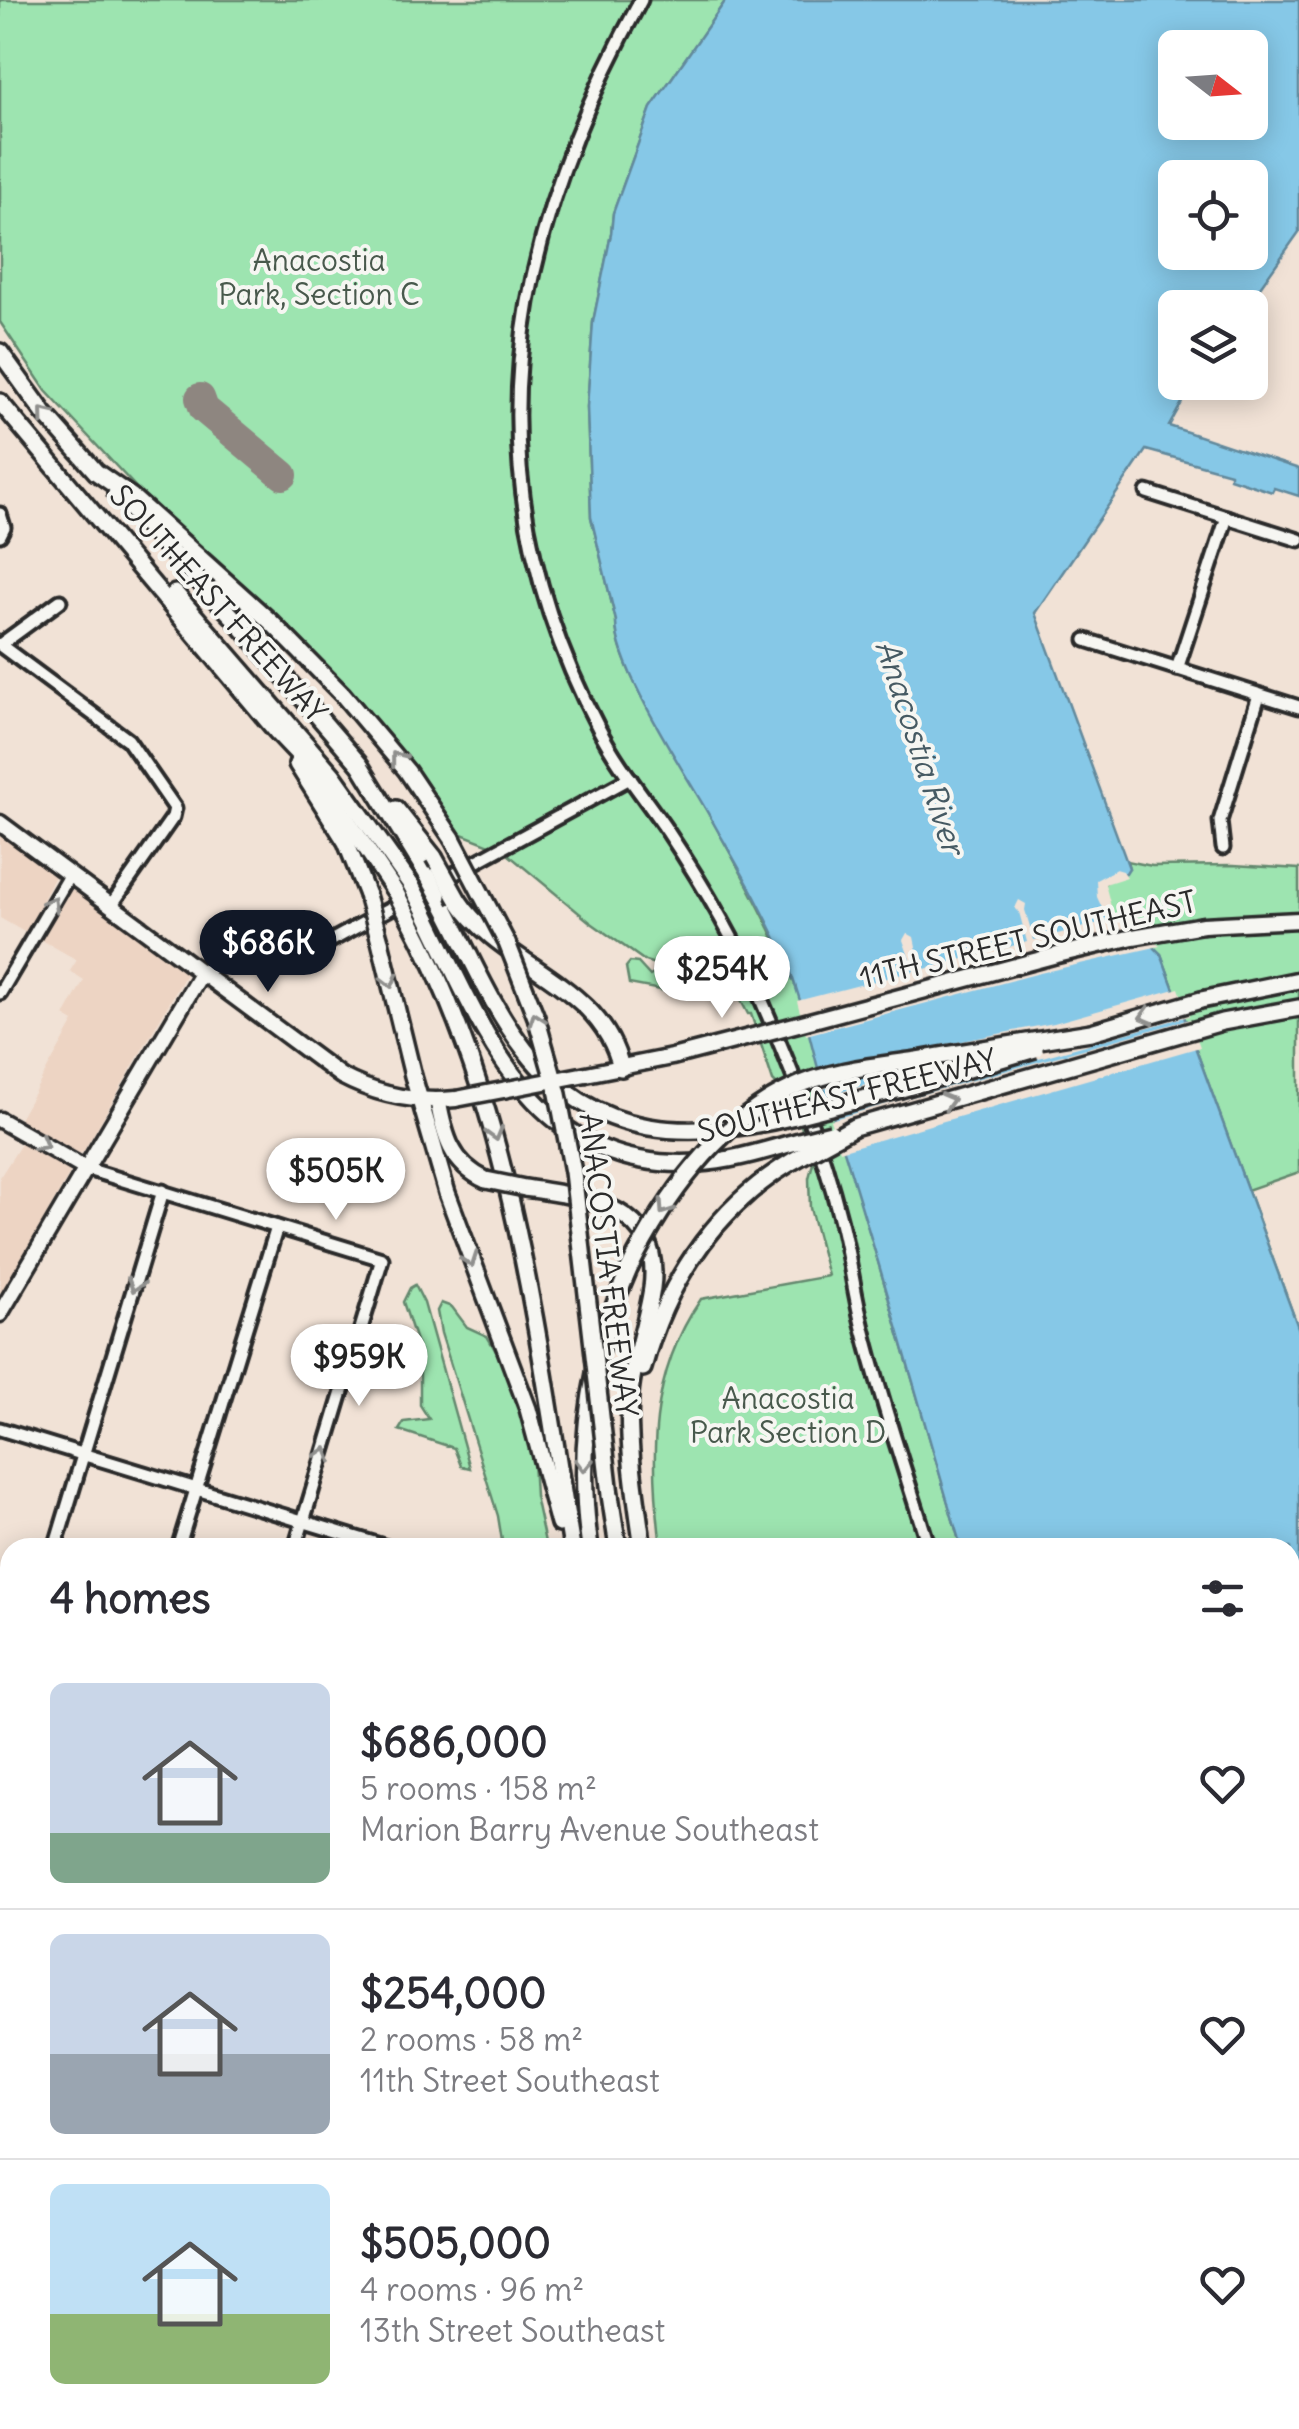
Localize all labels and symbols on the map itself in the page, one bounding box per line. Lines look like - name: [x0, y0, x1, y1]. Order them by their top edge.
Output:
- north arrow: [1158, 30, 1268, 140]
- park label: Anacostia Park, Section C: [218, 241, 420, 313]
- one-way arrow: [40, 408, 57, 426]
- street label: SOUTHEAST FREEWAY: [102, 477, 336, 730]
- water label: Anacostia River: [867, 635, 976, 863]
- one-way arrow: [391, 751, 408, 769]
- street label: 11TH STREET SOUTHEAST: [856, 882, 1200, 996]
- one-way arrow: [40, 896, 60, 914]
- pin: $686K: [198, 910, 338, 995]
- pin: $254K: [652, 936, 792, 1021]
- one-way arrow: [379, 972, 400, 989]
- one-way arrow: [1138, 1004, 1155, 1025]
- one-way arrow: [528, 1012, 548, 1029]
- street label: SOUTHEAST FREEWAY: [694, 1039, 1000, 1151]
- one-way arrow: [938, 1091, 956, 1112]
- street label: ANACOSTIA FREEWAY: [571, 1111, 647, 1419]
- one-way arrow: [483, 1125, 504, 1142]
- one-way arrow: [31, 1132, 49, 1152]
- pin: $505K: [266, 1138, 406, 1223]
- one-way arrow: [658, 1198, 677, 1216]
- one-way arrow: [458, 1250, 478, 1268]
- one-way arrow: [126, 1275, 147, 1292]
- pin: $959K: [289, 1324, 429, 1409]
- park label: Anacostia Park Section D: [690, 1379, 886, 1451]
- one-way arrow: [312, 1447, 333, 1464]
- one-way arrow: [573, 1458, 595, 1473]

